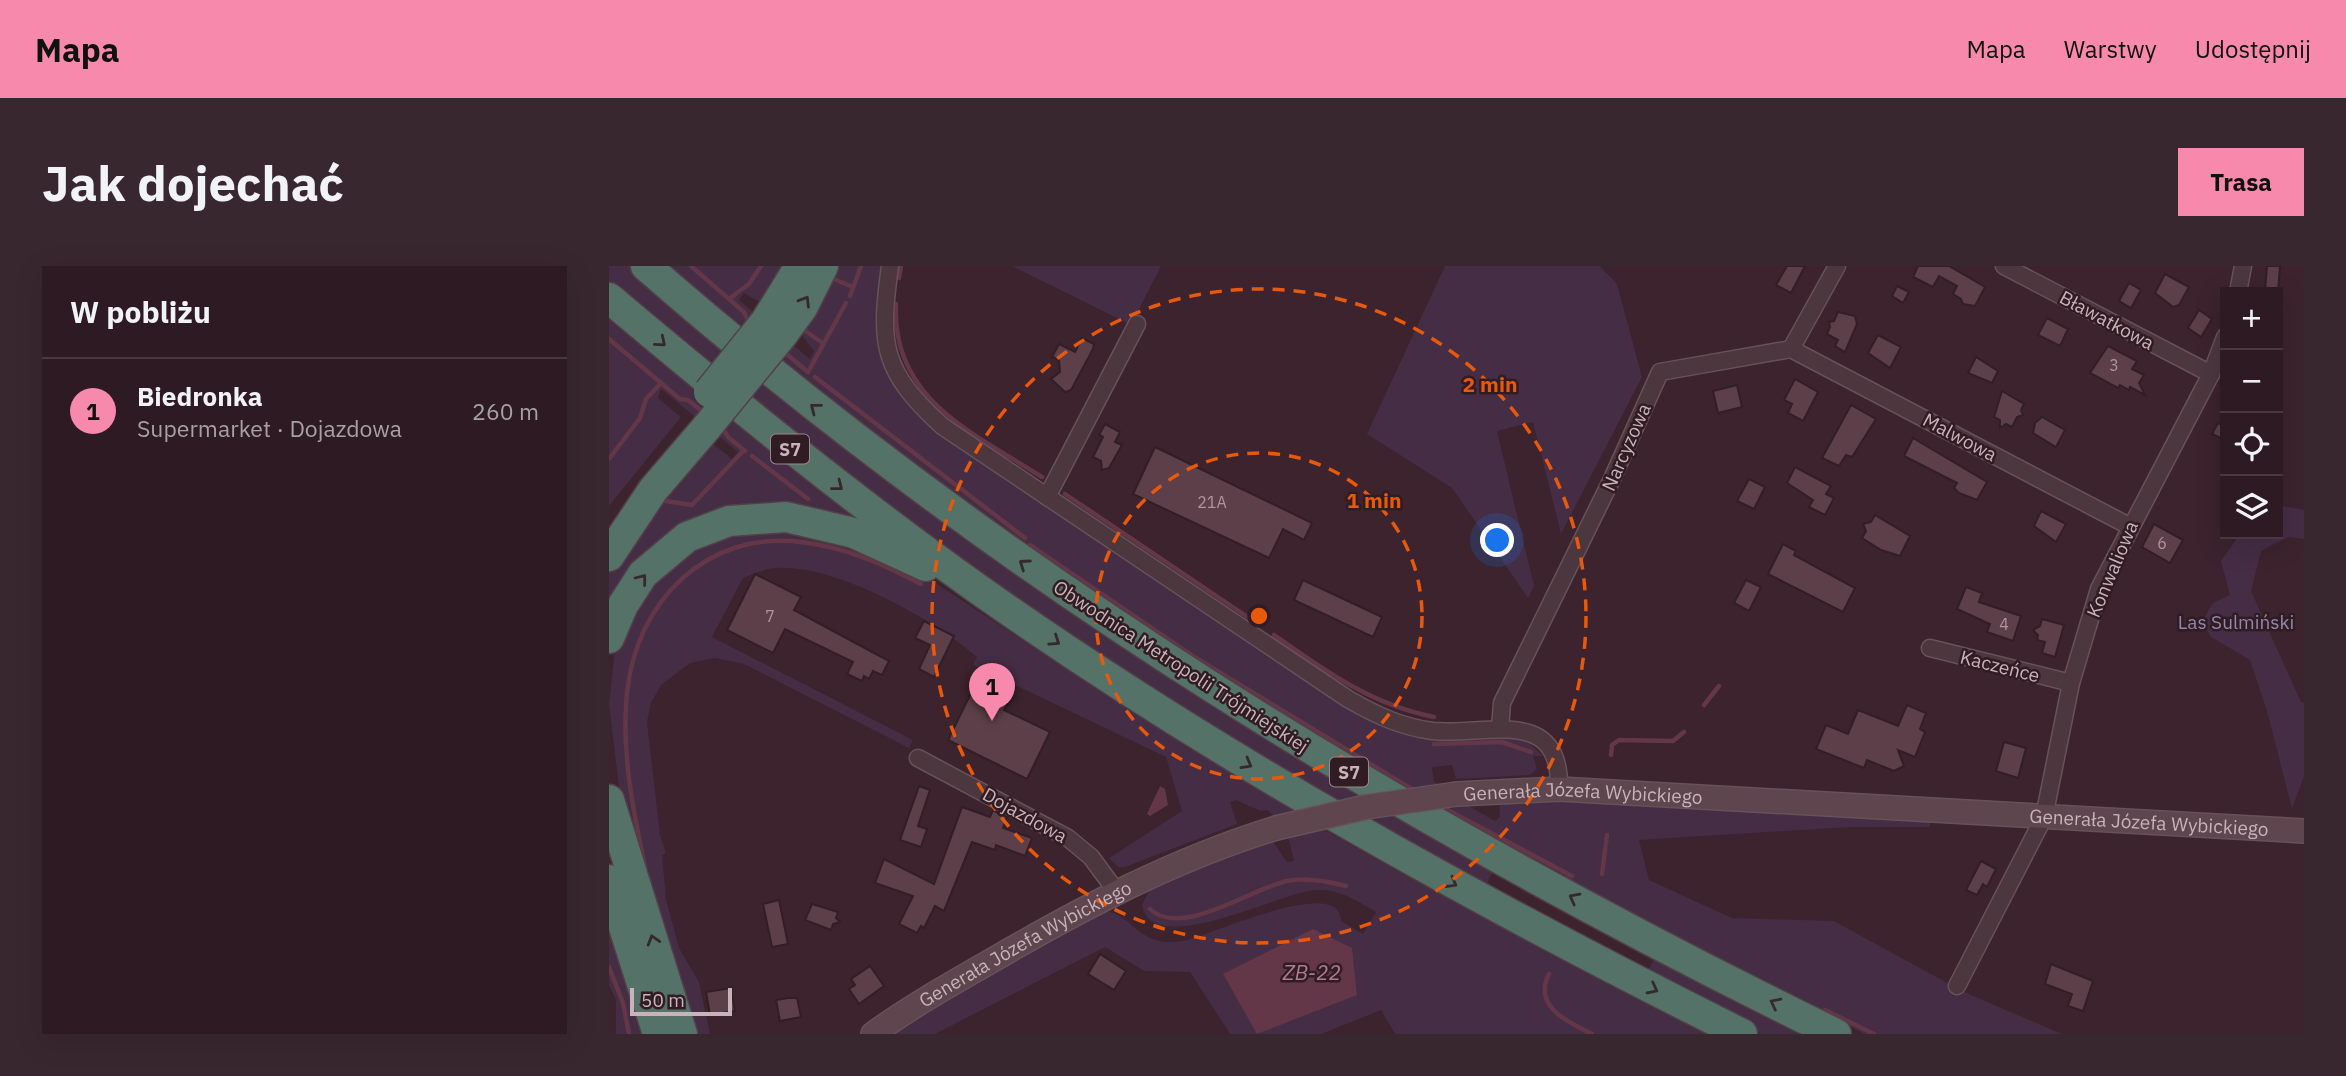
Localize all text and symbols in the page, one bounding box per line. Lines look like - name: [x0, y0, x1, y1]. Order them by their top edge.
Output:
- text: Mapa: [35, 28, 120, 71]
- text: Mapa: [1967, 33, 2026, 65]
- text: Warstwy: [2064, 33, 2157, 65]
- text: Udostępnij: [2195, 33, 2311, 65]
- button: Trasa: [2178, 148, 2304, 216]
- text: Jak dojechać: [42, 151, 344, 214]
- street label: Bławatkowa: [2056, 285, 2158, 355]
- map controls: [2220, 287, 2283, 539]
- button: +: [2220, 287, 2283, 350]
- text: W pobliżu: [70, 292, 211, 331]
- one-way arrow: [797, 296, 810, 309]
- one-way arrow: [653, 334, 666, 346]
- button: −: [2220, 350, 2283, 413]
- house number: 3: [2109, 355, 2119, 375]
- text: 2 min: [1463, 370, 1517, 398]
- text: Biedronka: [137, 379, 263, 413]
- text: 1: [86, 396, 100, 426]
- text: 260 m: [472, 396, 539, 426]
- street label: Narcyzowa: [1596, 400, 1656, 494]
- one-way arrow: [810, 404, 823, 417]
- street label: Malwowa: [1919, 408, 2001, 466]
- text: Supermarket · Dojazdowa: [137, 413, 402, 443]
- button: locate: [2220, 413, 2283, 476]
- road number: S7: [771, 434, 809, 464]
- button: layers: [2220, 476, 2283, 539]
- one-way arrow: [830, 477, 842, 490]
- text: 1 min: [1347, 486, 1401, 514]
- house number: 21A: [1197, 492, 1227, 512]
- street label: Konwaliowa: [2081, 517, 2143, 621]
- your location: [1480, 523, 1514, 557]
- house number: 6: [2157, 533, 2167, 553]
- one-way arrow: [1019, 559, 1032, 572]
- one-way arrow: [633, 574, 646, 586]
- street label: Obwodnica Metropolii Trójmiejskiej: [1049, 574, 1313, 758]
- centre of rings: [1247, 604, 1271, 628]
- house number: 7: [765, 606, 775, 626]
- park label: Las Sulmiński: [2178, 610, 2294, 634]
- house number: 4: [1999, 614, 2009, 634]
- one-way arrow: [1048, 633, 1061, 646]
- street label: Kaczeńce: [1958, 645, 2042, 687]
- pin: 1: [969, 663, 1015, 721]
- one-way arrow: [1239, 756, 1252, 769]
- road number: S7: [1330, 758, 1368, 786]
- street label: Generała Józefa Wybickiego: [1463, 777, 1703, 809]
- street label: Dojazdowa: [978, 782, 1072, 848]
- street label: Generała Józefa Wybickiego: [2029, 804, 2269, 841]
- street label: Generała Józefa Wybickiego: [914, 875, 1135, 1013]
- one-way arrow: [1445, 875, 1457, 888]
- one-way arrow: [1569, 893, 1581, 906]
- one-way arrow: [646, 934, 661, 946]
- water label: ZB-22: [1282, 958, 1341, 986]
- one-way arrow: [1646, 981, 1658, 995]
- scale bar: [630, 985, 731, 1017]
- text: 50 m: [641, 988, 685, 1012]
- one-way arrow: [1770, 998, 1782, 1012]

